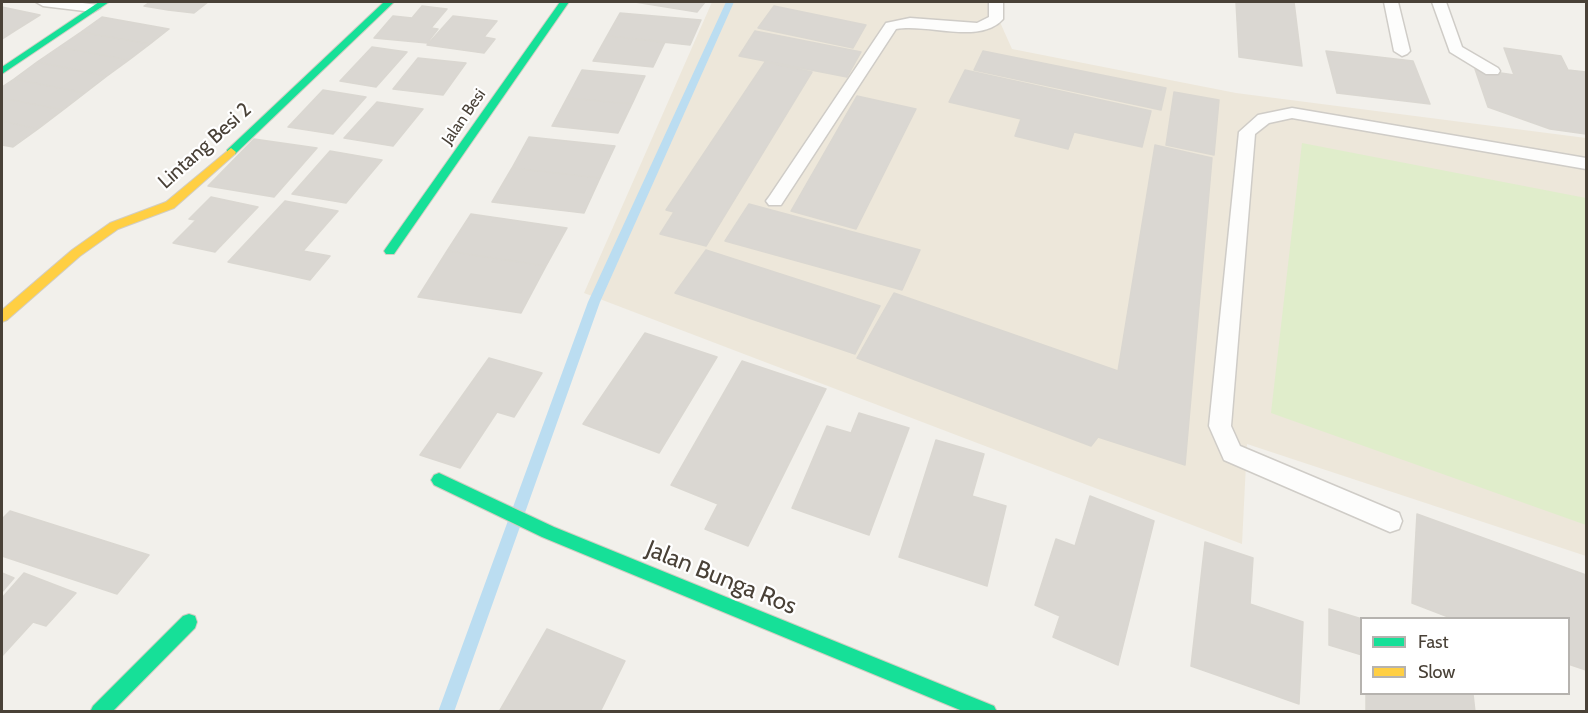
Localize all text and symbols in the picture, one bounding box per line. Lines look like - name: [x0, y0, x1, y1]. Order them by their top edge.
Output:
- street label: Jalan Besi: [438, 86, 490, 148]
- street label: Lintang Besi 2: [154, 98, 256, 194]
- street label: Jalan Bunga Ros: [642, 535, 800, 621]
- legend: [1360, 617, 1570, 695]
- text: Fast: [1418, 631, 1449, 653]
- text: Slow: [1418, 661, 1455, 683]

